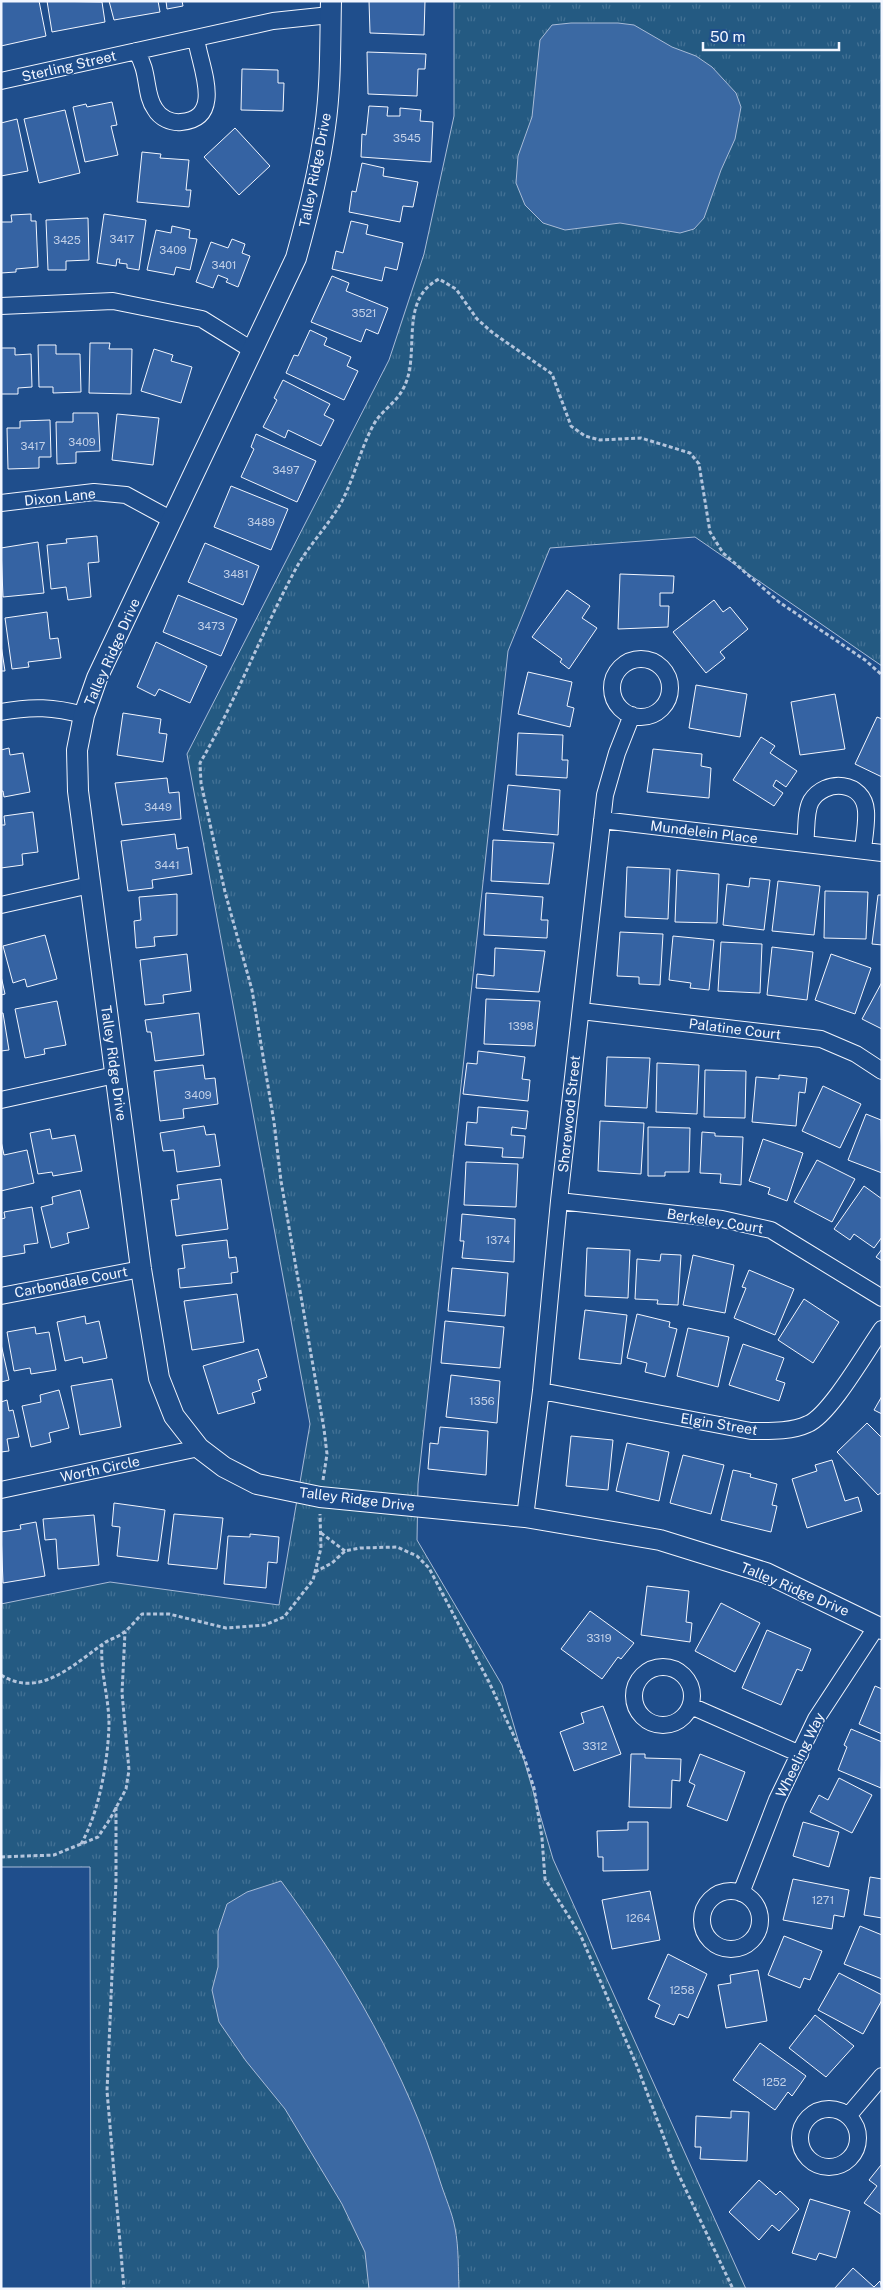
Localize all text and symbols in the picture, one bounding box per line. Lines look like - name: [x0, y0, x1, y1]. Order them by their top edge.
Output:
- scale bar: [703, 20, 839, 52]
- text: 50 m: [710, 28, 745, 45]
- street label: Sterling Street: [20, 47, 118, 85]
- street label: Talley Ridge Drive: [296, 111, 334, 229]
- house number: 3545: [393, 132, 421, 144]
- house number: 3417: [110, 233, 135, 245]
- house number: 3425: [53, 234, 81, 246]
- house number: 3409: [159, 244, 187, 256]
- house number: 3401: [211, 259, 237, 271]
- house number: 3521: [351, 307, 377, 319]
- house number: 3409: [68, 436, 96, 448]
- house number: 3417: [21, 440, 46, 452]
- house number: 3497: [272, 464, 300, 476]
- street label: Dixon Lane: [23, 485, 97, 509]
- house number: 3489: [247, 516, 275, 528]
- house number: 3481: [223, 568, 249, 580]
- street label: Talley Ridge Drive: [81, 596, 143, 708]
- house number: 3473: [197, 620, 225, 632]
- house number: 3449: [144, 801, 172, 813]
- street label: Mundelein Place: [649, 817, 759, 847]
- house number: 3441: [154, 859, 180, 871]
- street label: Talley Ridge Drive: [98, 1004, 130, 1122]
- street label: Palatine Court: [688, 1015, 782, 1043]
- house number: 1398: [508, 1020, 534, 1032]
- street label: Shorewood Street: [555, 1055, 583, 1173]
- house number: 3409: [184, 1089, 212, 1101]
- street label: Berkeley Court: [666, 1205, 764, 1237]
- house number: 1374: [486, 1234, 510, 1246]
- street label: Carbondale Court: [13, 1263, 129, 1301]
- house number: 1356: [469, 1395, 495, 1407]
- street label: Elgin Street: [679, 1410, 759, 1438]
- street label: Worth Circle: [59, 1453, 141, 1485]
- street label: Talley Ridge Drive: [298, 1484, 416, 1514]
- street label: Talley Ridge Drive: [738, 1559, 852, 1619]
- house number: 3319: [586, 1632, 612, 1644]
- street label: Wheeling Way: [773, 1709, 828, 1800]
- house number: 3312: [583, 1740, 608, 1752]
- house number: 1271: [812, 1894, 834, 1906]
- house number: 1264: [626, 1912, 650, 1924]
- house number: 1258: [669, 1984, 695, 1996]
- house number: 1252: [762, 2076, 787, 2088]

